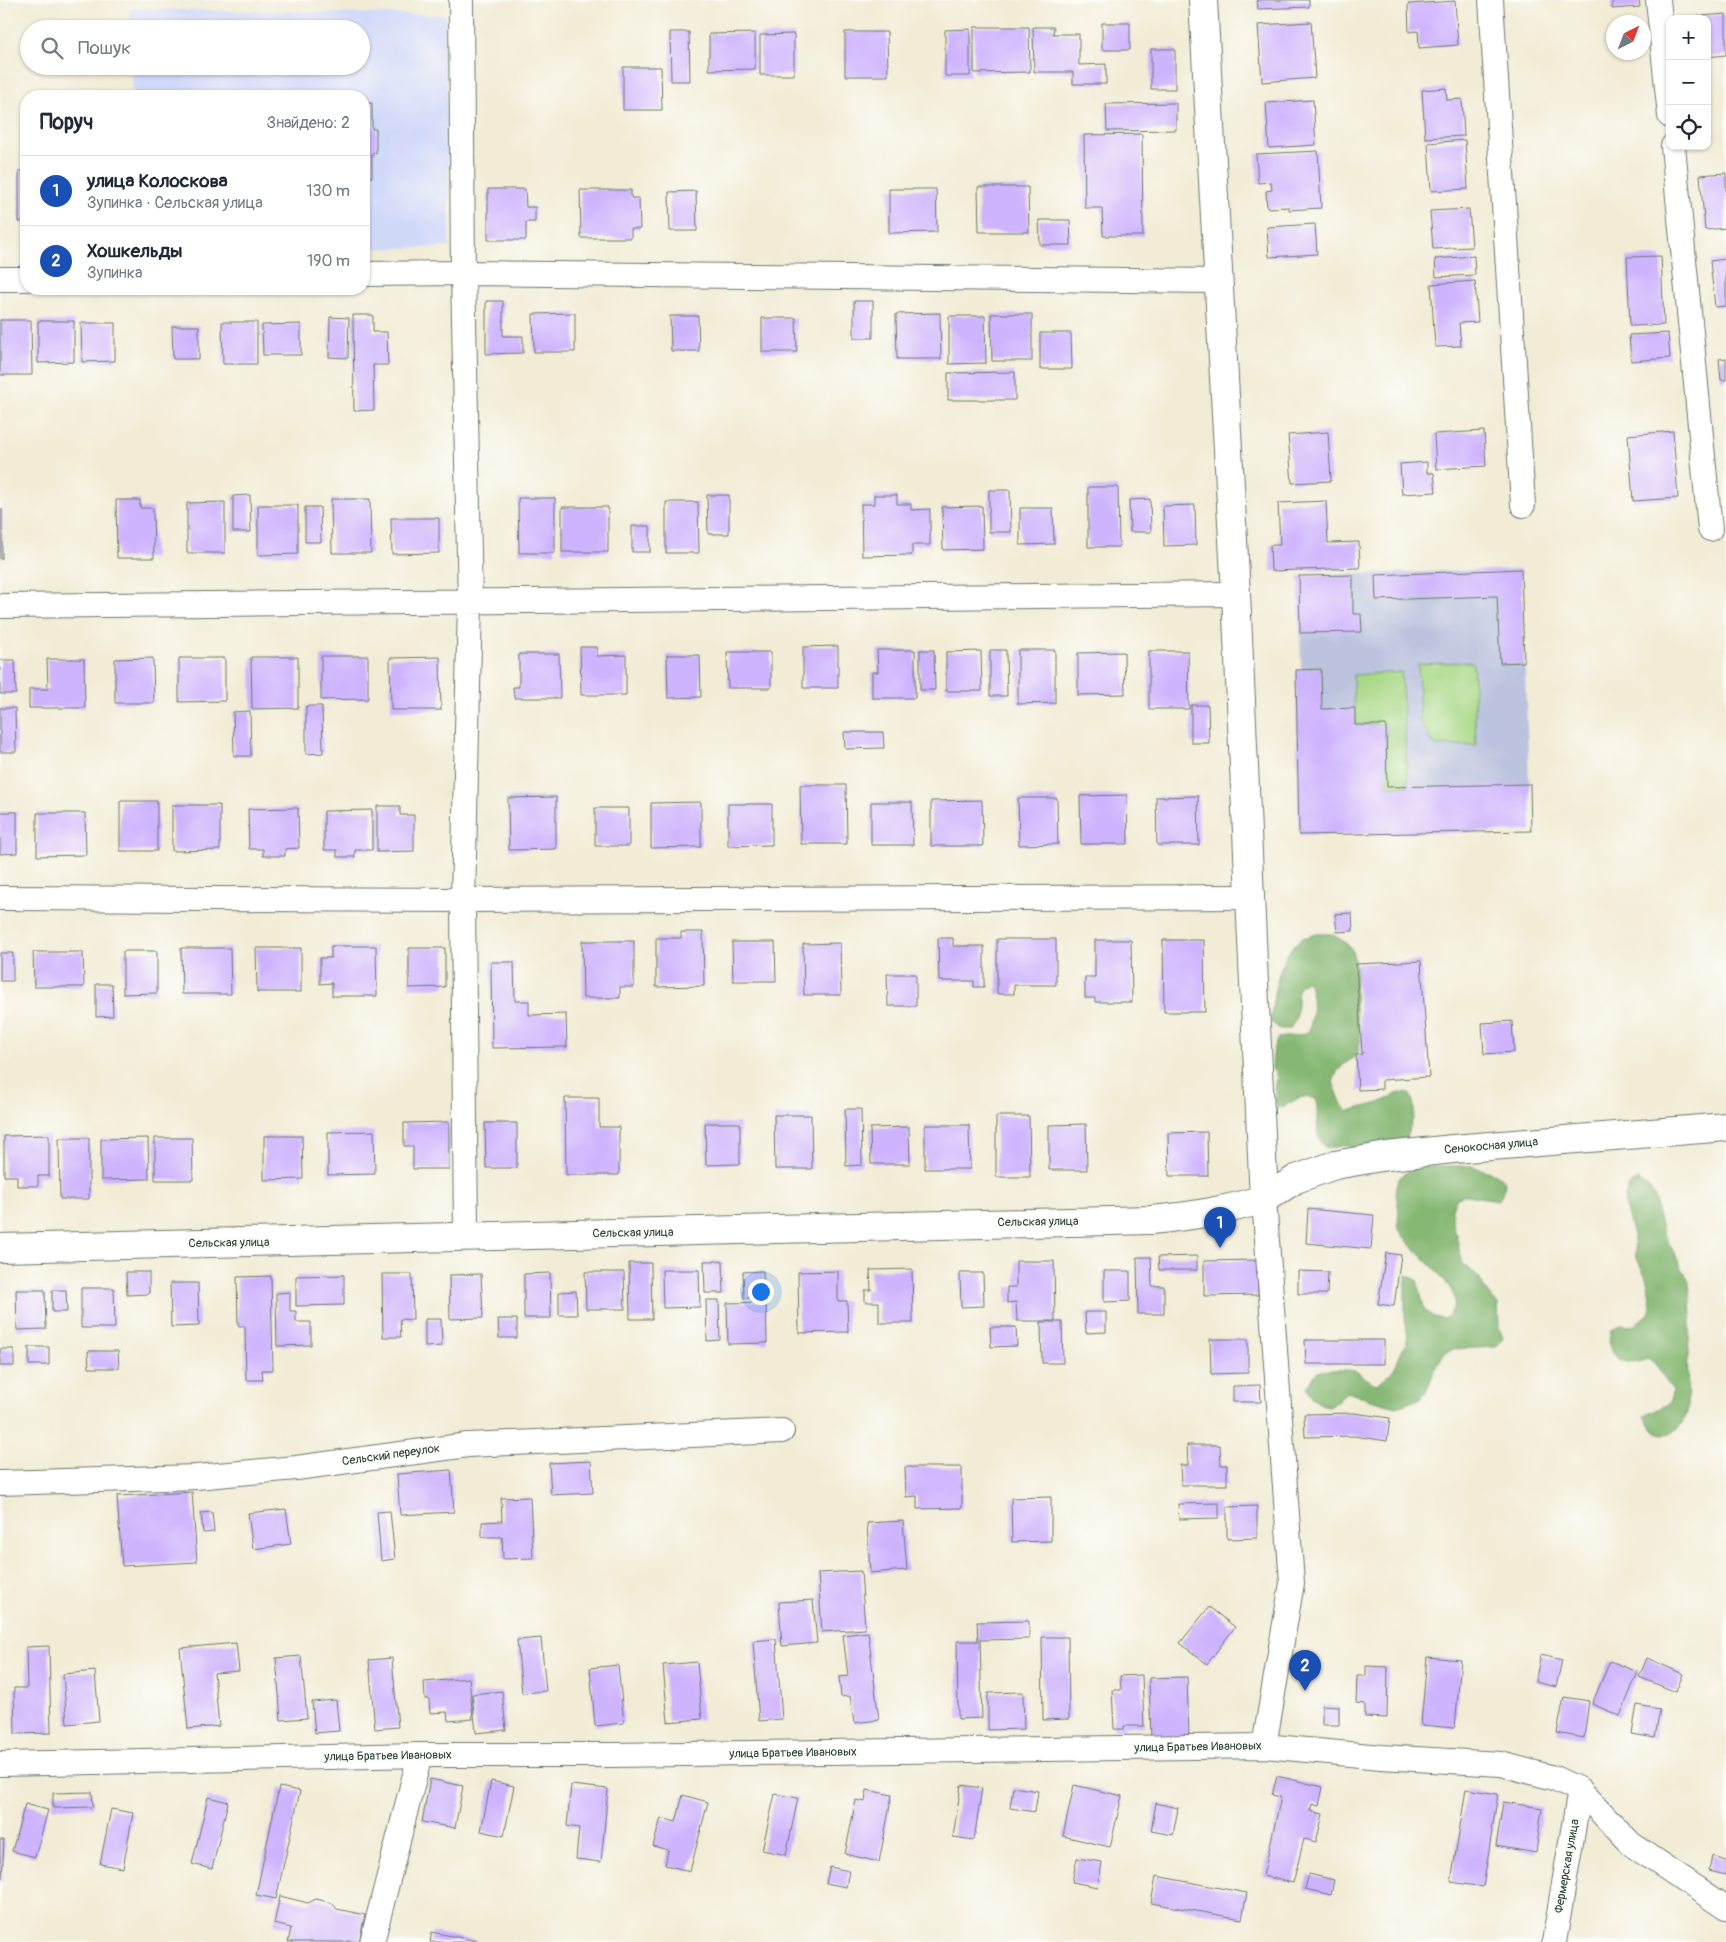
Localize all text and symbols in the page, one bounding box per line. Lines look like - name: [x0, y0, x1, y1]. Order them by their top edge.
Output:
- north arrow: [1606, 15, 1651, 60]
- map controls: [1666, 15, 1711, 150]
- button: +: [1666, 15, 1711, 60]
- search box: [20, 20, 370, 75]
- icon: search: [38, 34, 66, 62]
- text: Пошук: [78, 36, 131, 60]
- button: −: [1666, 60, 1711, 105]
- button: locate: [1666, 105, 1711, 150]
- text: Поруч: [40, 109, 93, 136]
- text: Знайдено: 2: [267, 113, 350, 133]
- text: улица Колоскова: [87, 169, 228, 193]
- text: 1: [53, 181, 59, 201]
- text: 130 m: [306, 181, 350, 201]
- text: Зупинка · Сельская улица: [87, 193, 263, 213]
- text: Хошкельды: [87, 239, 182, 263]
- text: 2: [52, 251, 60, 271]
- text: 190 m: [307, 251, 350, 271]
- text: Зупинка: [87, 263, 142, 283]
- street label: Сенокосная улица: [1443, 1134, 1539, 1158]
- pin: 1: [1204, 1207, 1236, 1248]
- street label: Сельская улица: [997, 1214, 1079, 1230]
- street label: Сельская улица: [592, 1225, 674, 1241]
- street label: Сельская улица: [188, 1235, 270, 1251]
- your location: [748, 1279, 774, 1305]
- street label: Сельский переулок: [341, 1441, 441, 1469]
- pin: 2: [1289, 1650, 1321, 1691]
- street label: улица Братьев Ивановых: [1133, 1738, 1262, 1756]
- street label: улица Братьев Ивановых: [728, 1744, 857, 1762]
- street label: улица Братьев Ивановых: [323, 1747, 452, 1765]
- street label: Фермерская улица: [1551, 1817, 1583, 1914]

